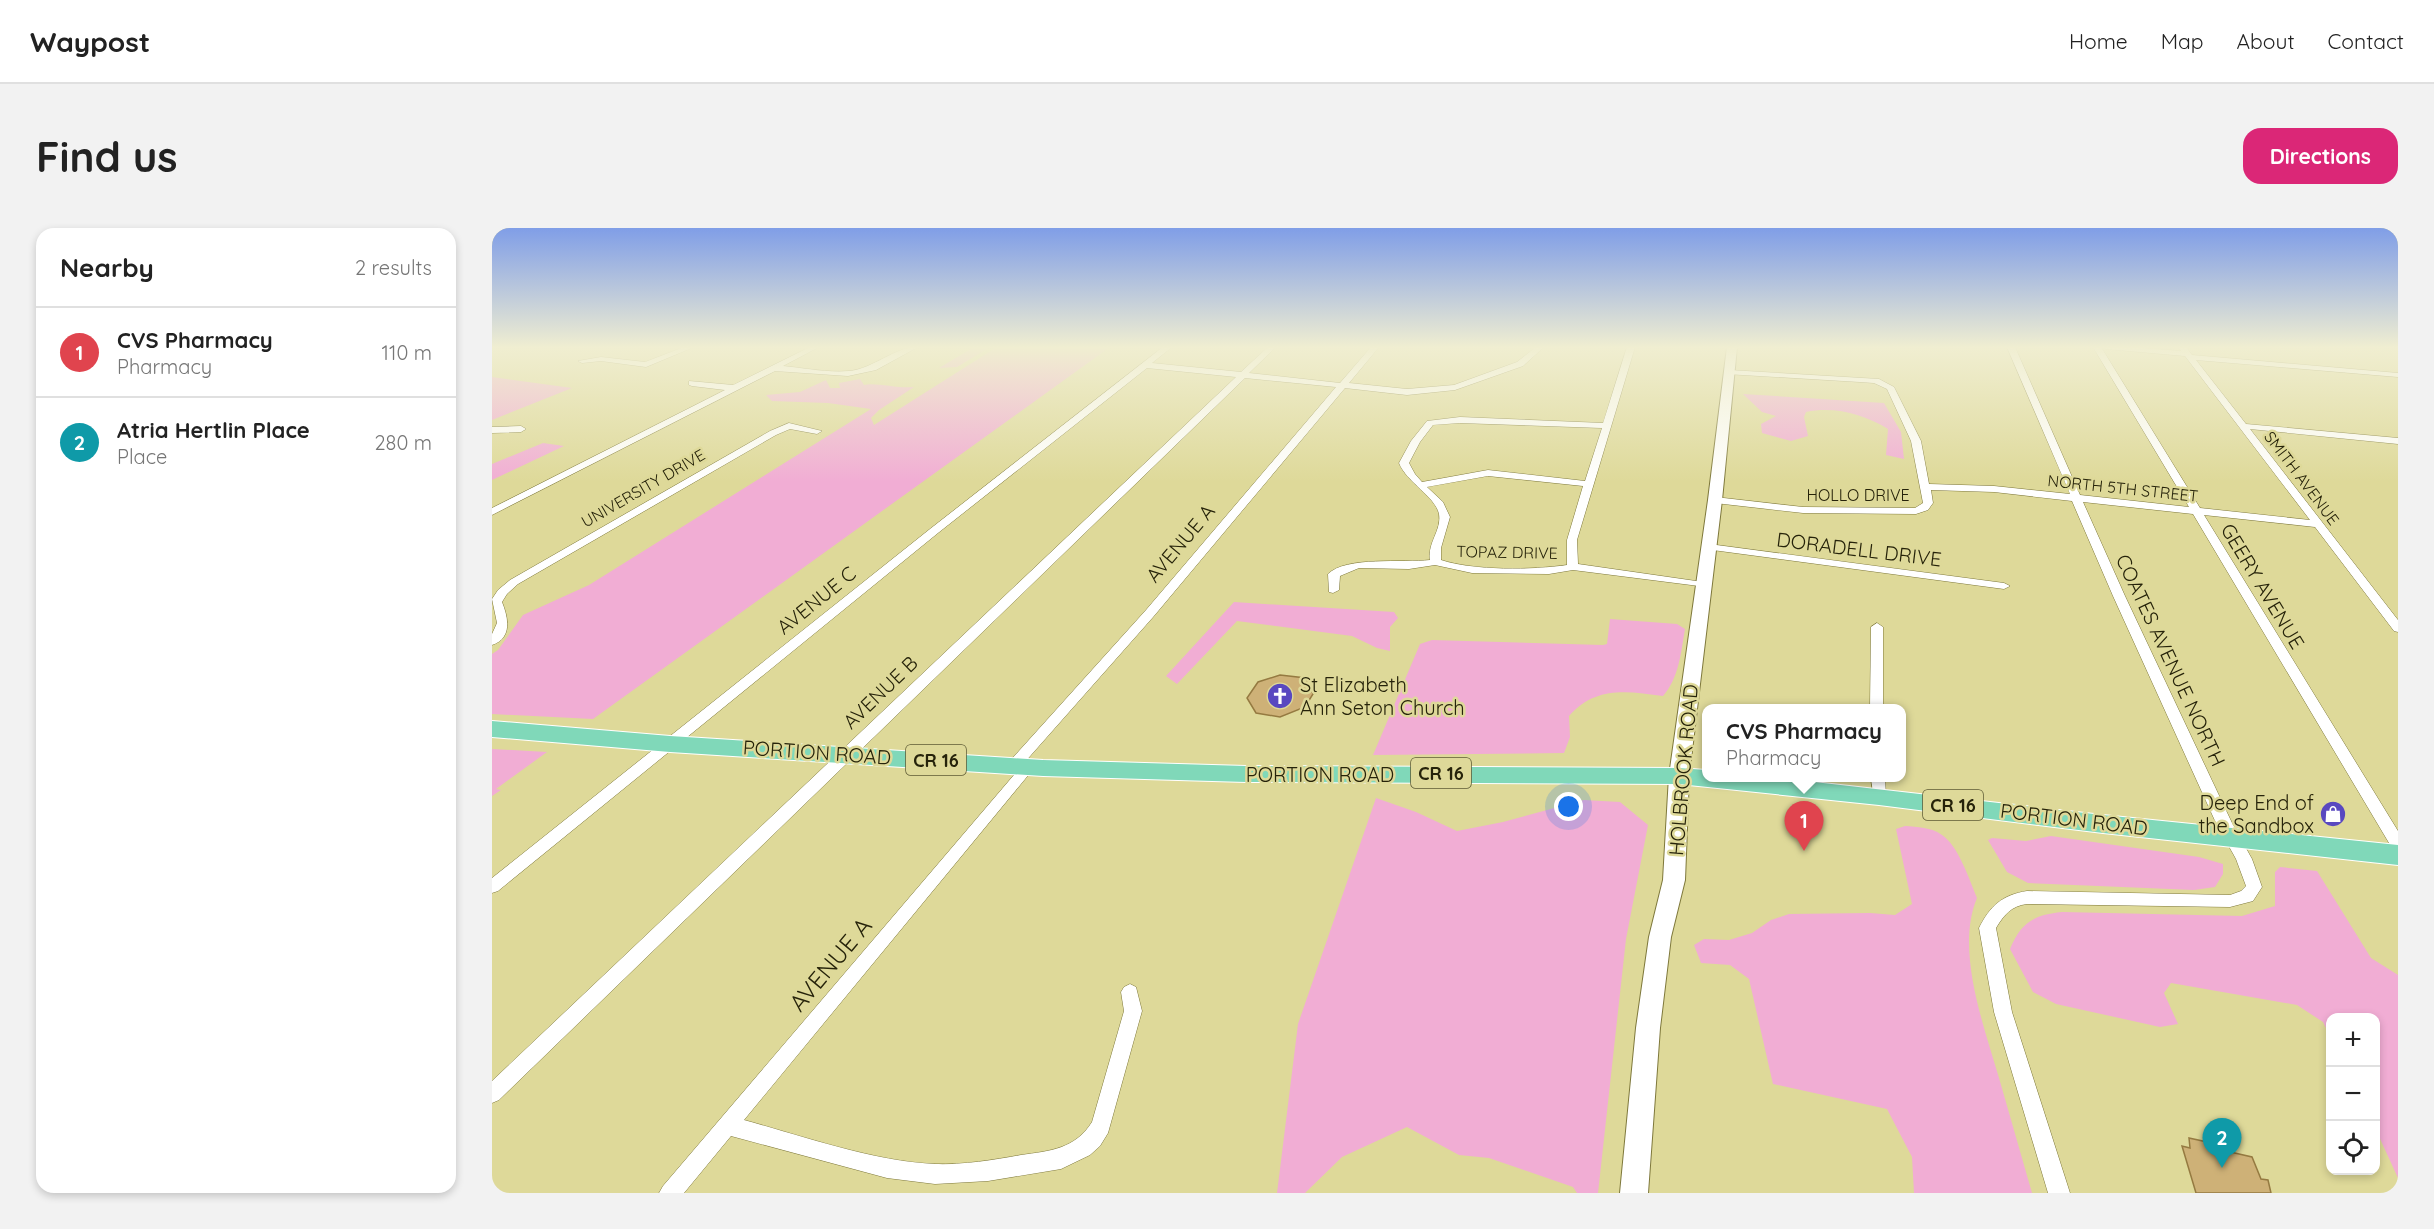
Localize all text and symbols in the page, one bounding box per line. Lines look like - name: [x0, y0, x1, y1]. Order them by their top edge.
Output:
- text: Waypost: [30, 24, 150, 59]
- text: Home: [2069, 28, 2128, 54]
- text: Map: [2161, 28, 2204, 54]
- text: About: [2237, 28, 2295, 54]
- text: Contact: [2328, 28, 2404, 54]
- button: Directions: [2243, 128, 2398, 184]
- text: Find us: [36, 130, 178, 183]
- text: Nearby: [60, 251, 154, 284]
- text: 2 results: [355, 255, 432, 280]
- text: CVS Pharmacy: [117, 326, 273, 354]
- text: 1: [76, 340, 83, 365]
- text: 110 m: [382, 340, 432, 365]
- text: Pharmacy: [117, 354, 212, 379]
- text: Atria Hertlin Place: [117, 416, 310, 444]
- street label: SMITH AVENUE: [2260, 427, 2344, 529]
- text: 2: [74, 430, 85, 455]
- text: 280 m: [375, 430, 432, 455]
- text: Place: [117, 444, 167, 469]
- street label: UNIVERSITY DRIVE: [578, 444, 708, 532]
- street label: NORTH 5TH STREET: [2047, 470, 2200, 506]
- street label: HOLLO DRIVE: [1806, 485, 1910, 505]
- street label: AVENUE A: [1140, 499, 1220, 587]
- street label: GEERY AVENUE: [2216, 519, 2310, 653]
- street label: DORADELL DRIVE: [1775, 526, 1943, 572]
- street label: TOPAZ DRIVE: [1456, 541, 1558, 563]
- street label: COATES AVENUE NORTH: [2111, 550, 2231, 770]
- street label: AVENUE C: [771, 561, 861, 639]
- street label: AVENUE B: [837, 650, 923, 734]
- place label: St Elizabeth Ann Seton Church: [1300, 672, 1465, 720]
- church icon: St Elizabeth Ann Seton Church: [1265, 681, 1295, 711]
- street label: HOLBROOK ROAD: [1663, 683, 1703, 857]
- popup: [1702, 704, 1906, 782]
- text: CVS Pharmacy: [1726, 717, 1882, 745]
- street label: PORTION ROAD: [742, 734, 892, 770]
- road number: CR 16: [906, 745, 966, 775]
- text: Pharmacy: [1726, 745, 1821, 770]
- road number: CR 16: [1411, 758, 1471, 788]
- street label: PORTION ROAD: [1246, 762, 1394, 787]
- road number: CR 16: [1923, 790, 1983, 820]
- place label: Deep End of the Sandbox: [2198, 790, 2314, 838]
- your location: [1554, 792, 1583, 821]
- street label: PORTION ROAD: [1999, 798, 2149, 840]
- shop icon: Deep End of the Sandbox: [2318, 799, 2348, 829]
- pin: 1: [1784, 802, 1824, 851]
- street label: AVENUE A: [782, 911, 878, 1017]
- map controls: [2326, 1013, 2380, 1175]
- button: +: [2326, 1013, 2380, 1067]
- button: −: [2326, 1067, 2380, 1121]
- pin: 2: [2202, 1118, 2242, 1168]
- button: locate: [2326, 1121, 2380, 1175]

